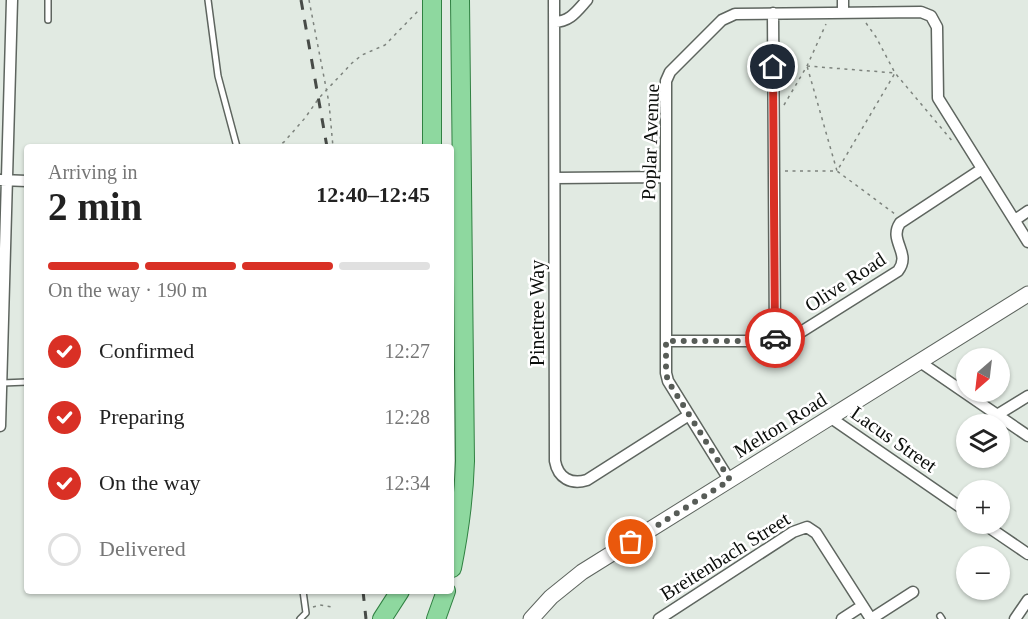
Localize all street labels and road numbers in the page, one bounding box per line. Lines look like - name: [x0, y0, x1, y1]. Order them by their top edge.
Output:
- street label: Poplar Avenue: [637, 83, 664, 201]
- street label: Olive Road: [801, 248, 889, 316]
- street label: Pinetree Way: [526, 260, 549, 366]
- street label: Melton Road: [730, 388, 830, 462]
- street label: Lacus Street: [847, 401, 941, 477]
- street label: Breitenbach Street: [656, 507, 794, 605]

